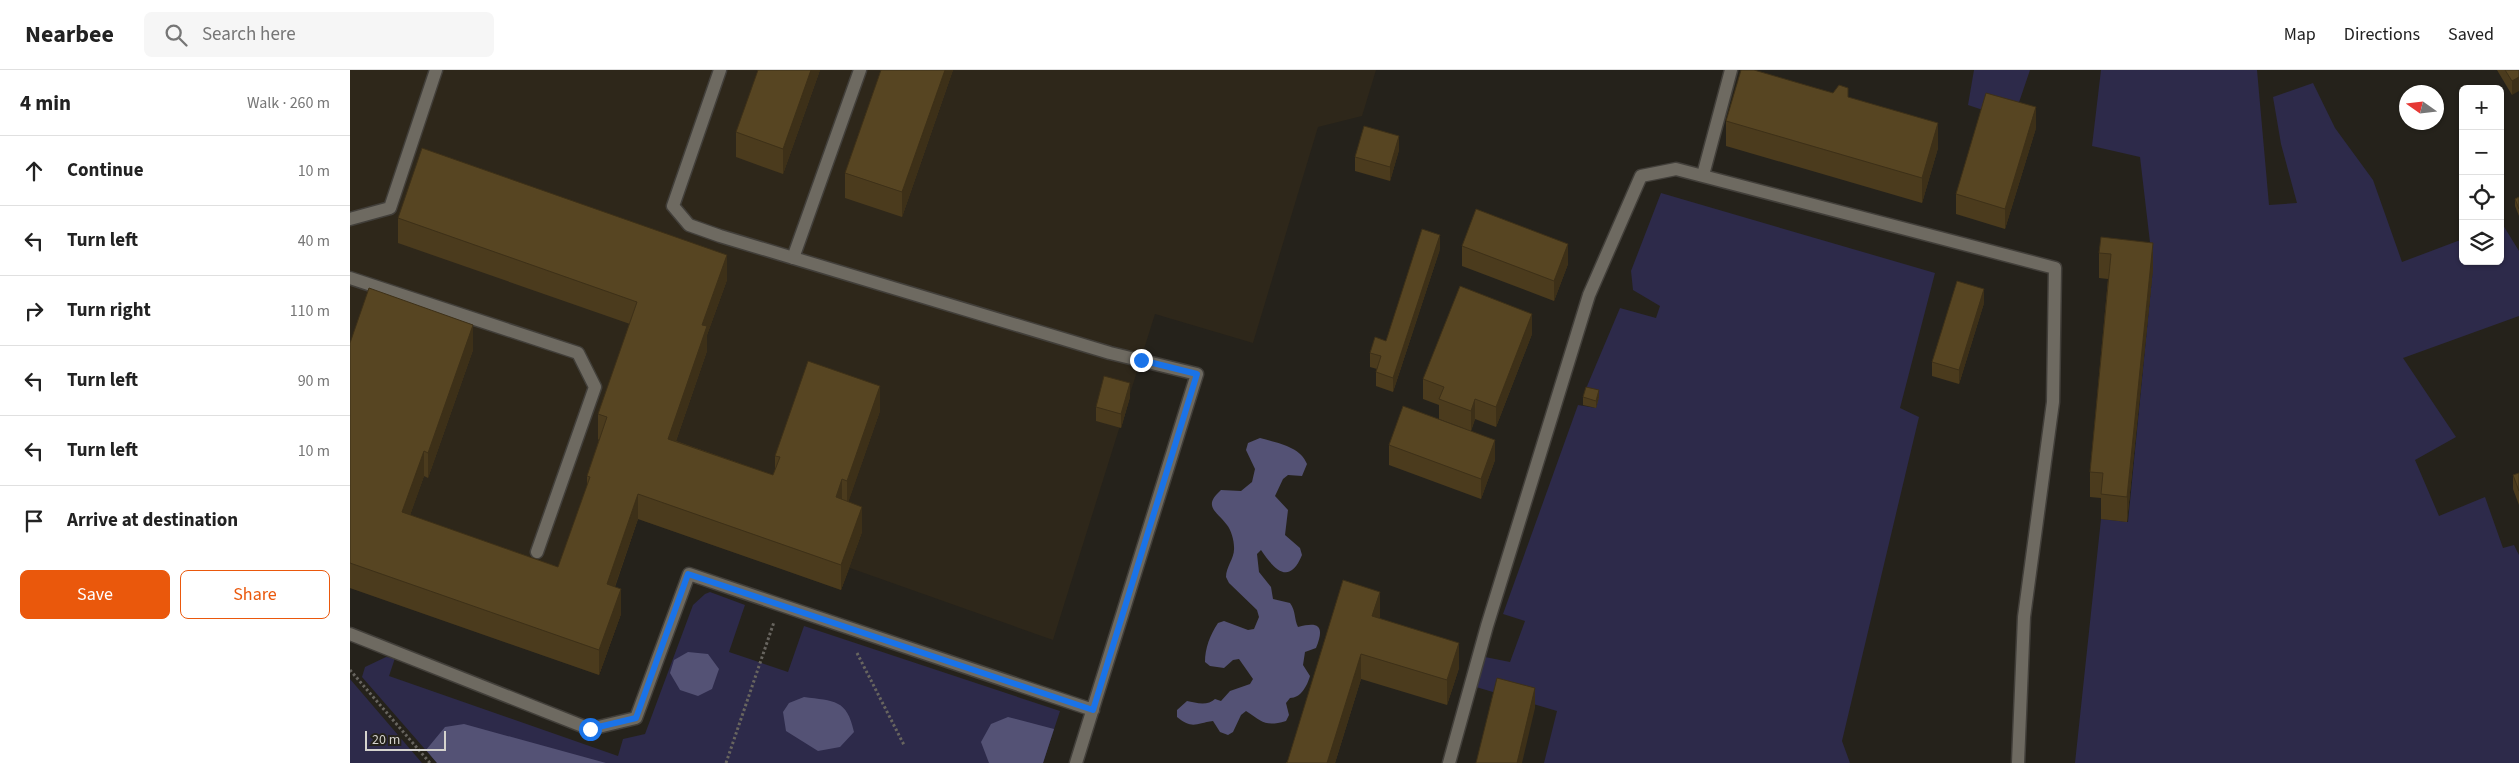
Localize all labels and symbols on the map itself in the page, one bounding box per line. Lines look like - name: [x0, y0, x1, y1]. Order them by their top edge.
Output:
- north arrow: [2399, 85, 2444, 130]
- route end: [1130, 349, 1153, 372]
- route start: [579, 718, 602, 741]
- scale bar: [365, 728, 446, 751]

